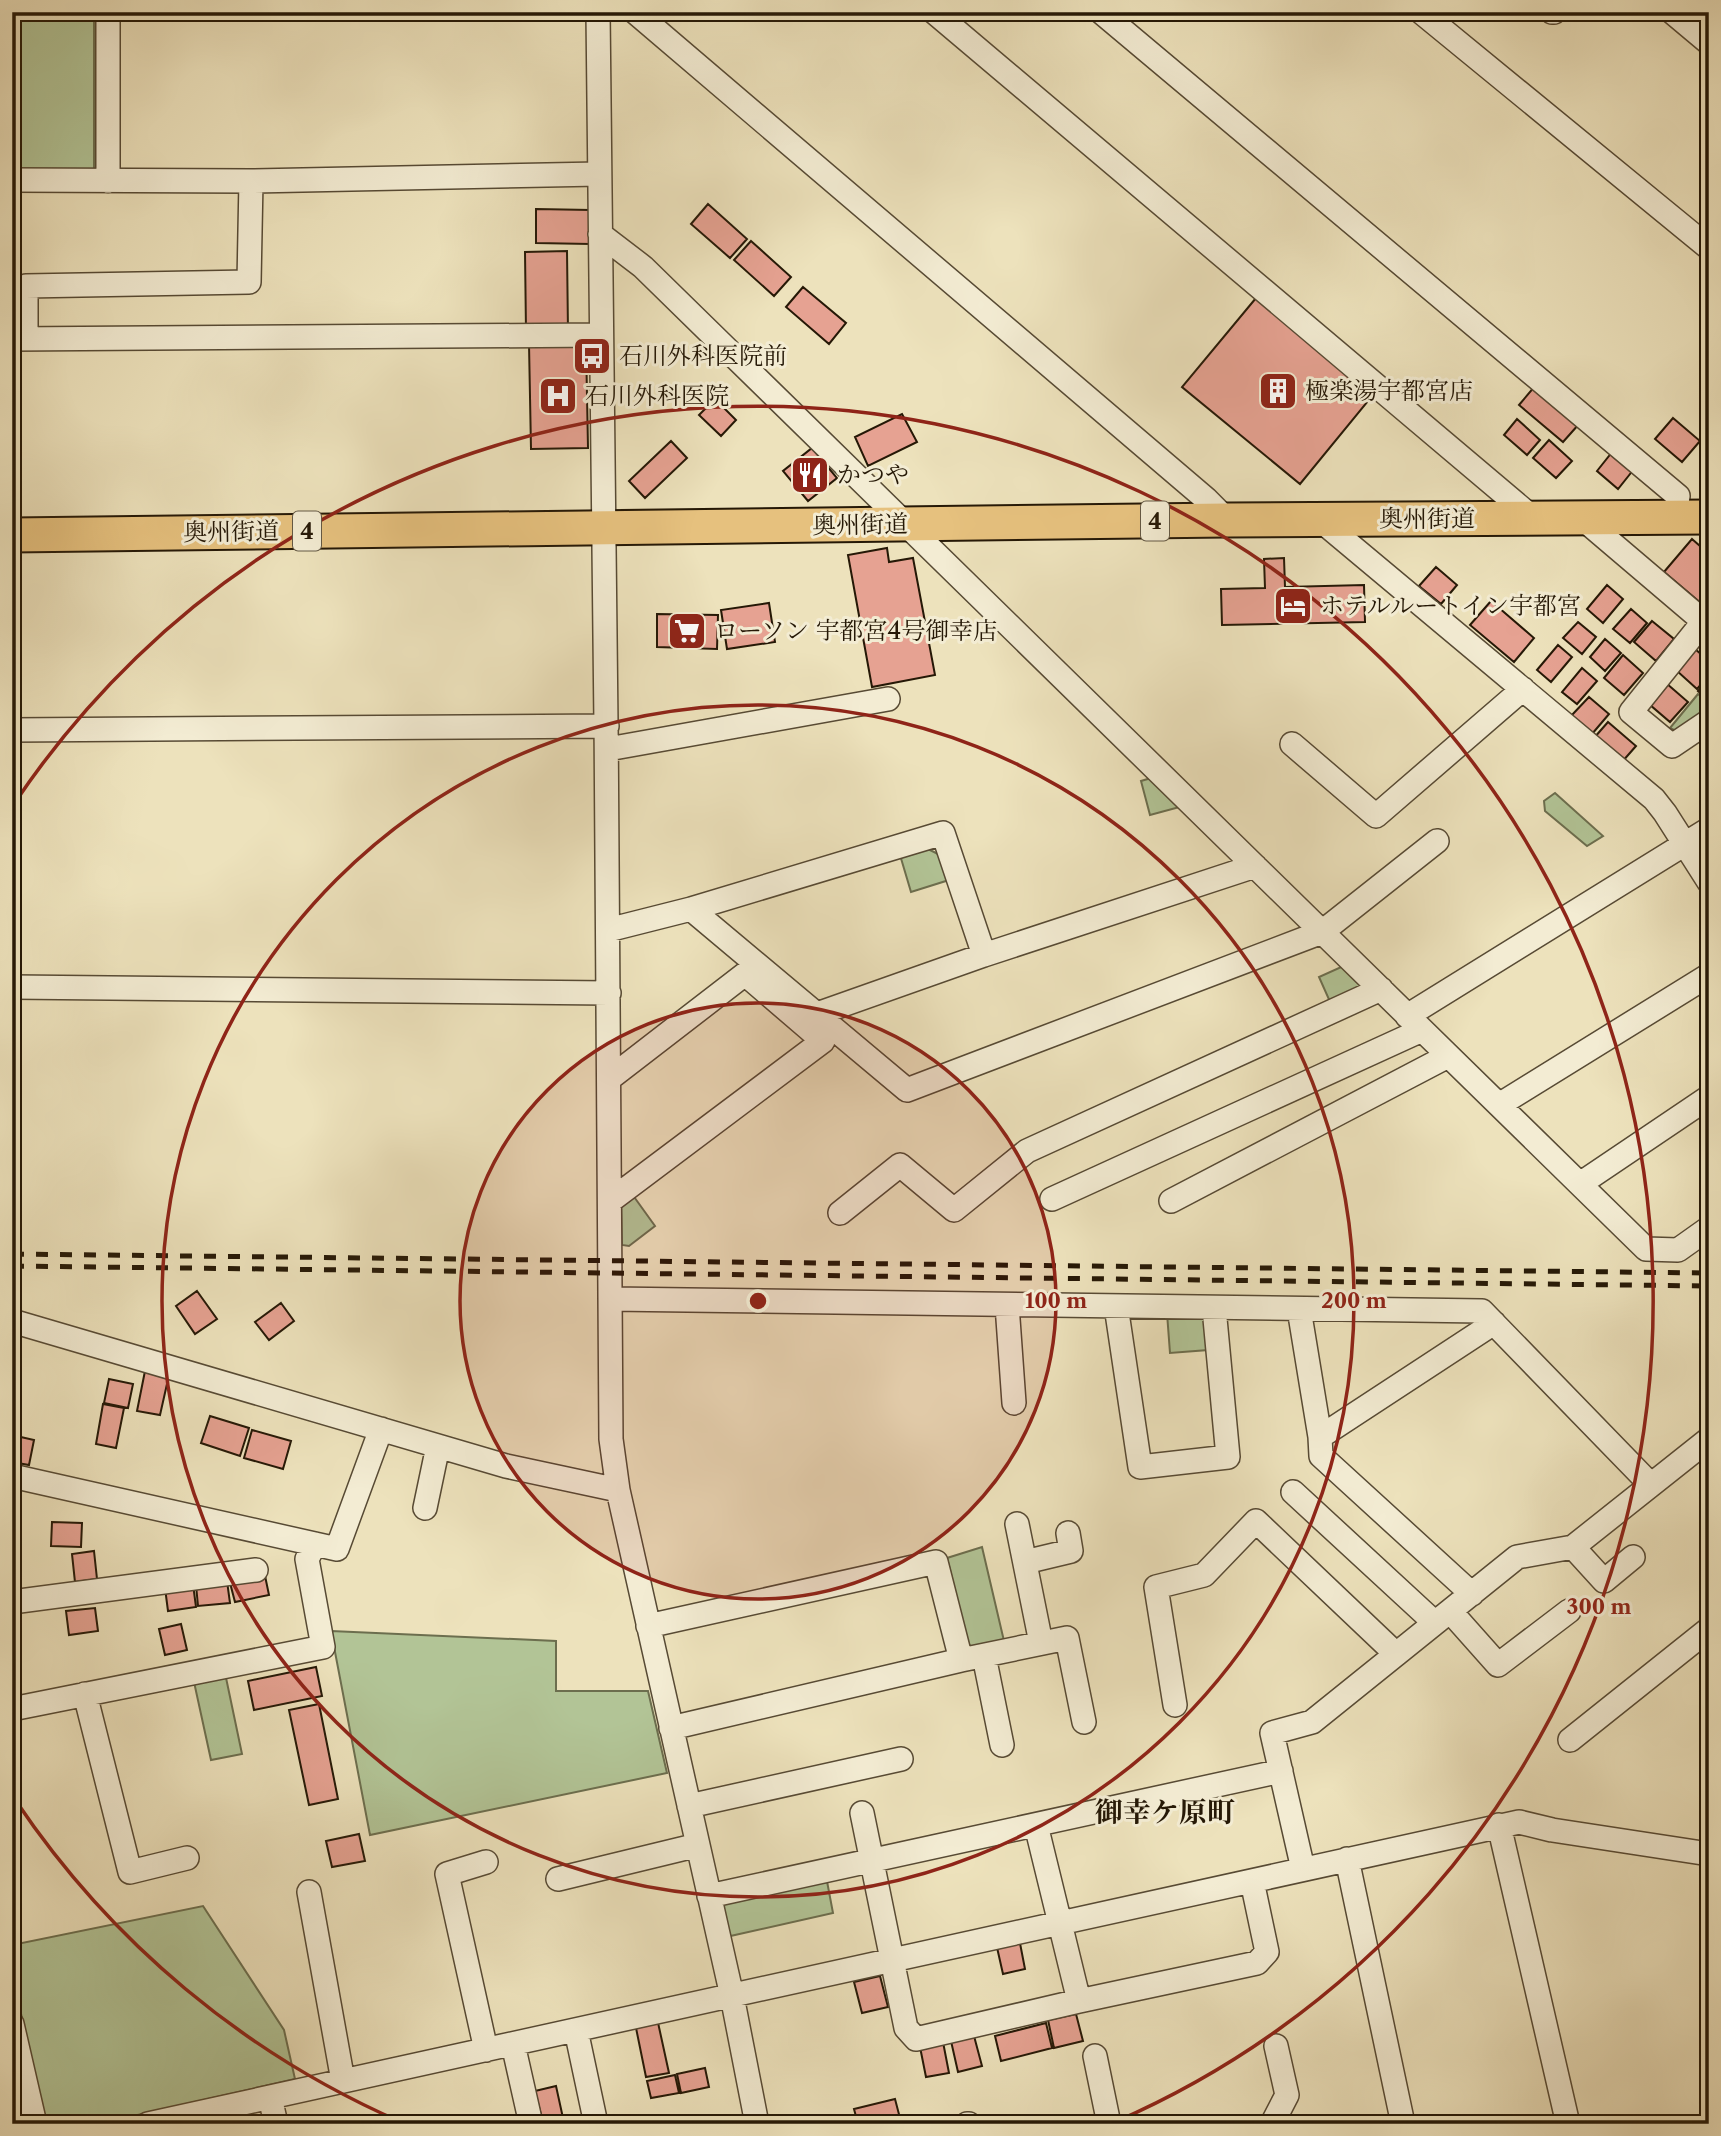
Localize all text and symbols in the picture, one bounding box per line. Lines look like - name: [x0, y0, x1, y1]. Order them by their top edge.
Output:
- bus stop icon: 石川外科医院前: [571, 335, 613, 377]
- place label: 石川外科医院前: [619, 341, 787, 370]
- building icon: 極楽湯宇都宮店: [1257, 370, 1299, 412]
- hospital icon: 石川外科医院: [537, 375, 579, 417]
- place label: 極楽湯宇都宮店: [1305, 376, 1473, 405]
- place label: 石川外科医院: [585, 381, 729, 410]
- restaurant icon: かつや: [789, 454, 831, 496]
- place label: かつや: [837, 460, 909, 489]
- road number: 4: [1141, 502, 1169, 540]
- street label: 奥州街道: [1379, 504, 1475, 533]
- street label: 奥州街道: [812, 509, 908, 540]
- road number: 4: [293, 512, 321, 551]
- street label: 奥州街道: [183, 516, 279, 547]
- hotel icon: ホテルルートイン宇都宮: [1272, 585, 1314, 627]
- place label: ホテルルートイン宇都宮: [1320, 591, 1581, 620]
- supermarket icon: ローソン 宇都宮4号御幸店: [666, 610, 708, 652]
- place label: ローソン 宇都宮4号御幸店: [714, 616, 997, 645]
- text: 100 m: [1025, 1288, 1087, 1313]
- text: 200 m: [1321, 1288, 1387, 1313]
- centre of rings: [746, 1289, 770, 1313]
- text: 300 m: [1567, 1594, 1631, 1619]
- district label: 御幸ケ原町: [1095, 1795, 1235, 1829]

